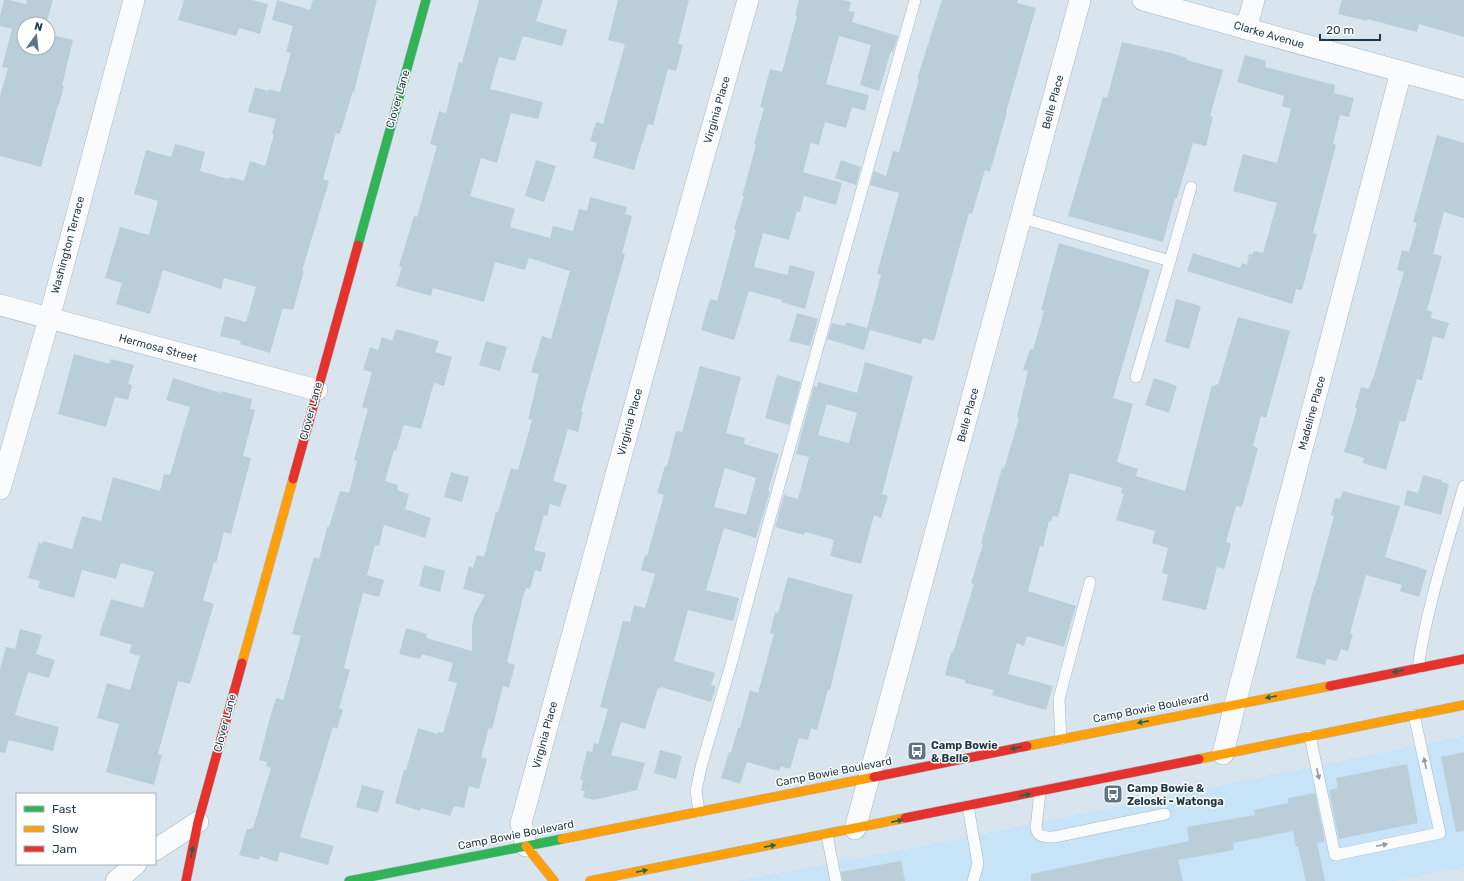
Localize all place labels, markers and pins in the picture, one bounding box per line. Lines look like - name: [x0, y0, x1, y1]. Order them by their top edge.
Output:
- place label: Camp Bowie & Belle: [931, 739, 998, 765]
- bus stop icon: Camp Bowie & Belle: [906, 740, 928, 762]
- place label: Camp Bowie & Zeloski - Watonga: [1127, 782, 1224, 808]
- bus stop icon: Camp Bowie & Zeloski - Watonga: [1102, 783, 1124, 805]

